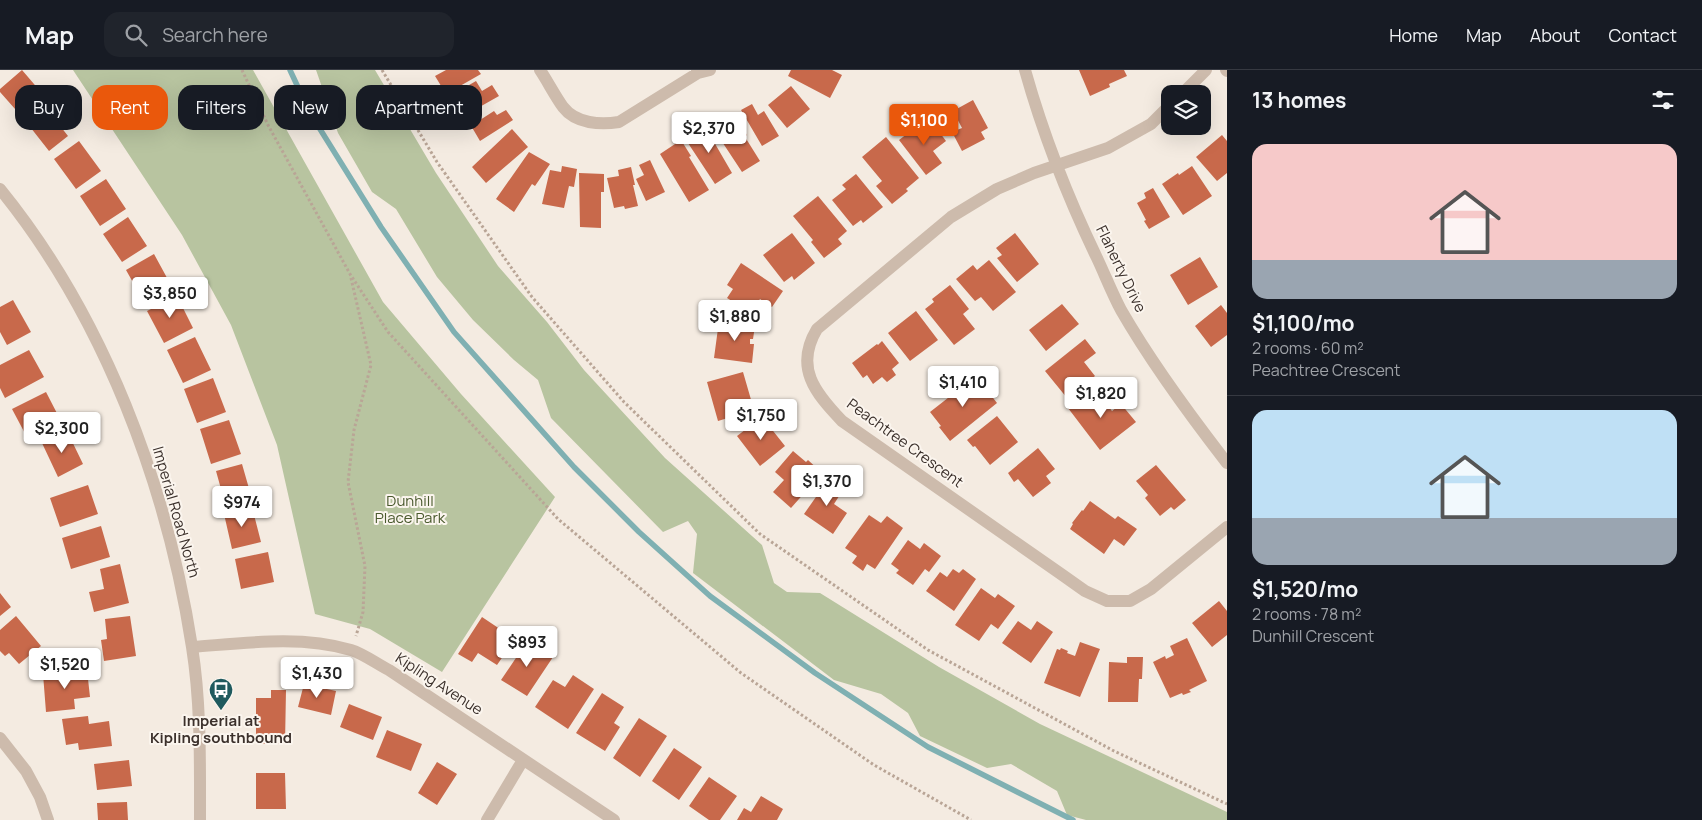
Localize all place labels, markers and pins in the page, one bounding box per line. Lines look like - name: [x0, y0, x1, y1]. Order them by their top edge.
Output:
- pin: $1,100: [883, 104, 965, 146]
- pin: $2,370: [668, 112, 750, 154]
- pin: $3,850: [129, 276, 211, 319]
- pin: $1,880: [694, 300, 776, 342]
- pin: $1,410: [922, 366, 1004, 408]
- pin: $1,820: [1060, 376, 1142, 419]
- pin: $1,750: [720, 398, 802, 441]
- pin: $2,300: [21, 412, 103, 454]
- pin: $1,370: [786, 464, 868, 507]
- pin: $974: [212, 486, 272, 528]
- pin: $893: [497, 626, 557, 668]
- pin: $1,520: [24, 648, 106, 690]
- pin: $1,430: [276, 656, 358, 699]
- bus stop icon: Imperial at Kipling southbound: [208, 677, 234, 711]
- place label: Imperial at Kipling southbound: [150, 710, 292, 748]

